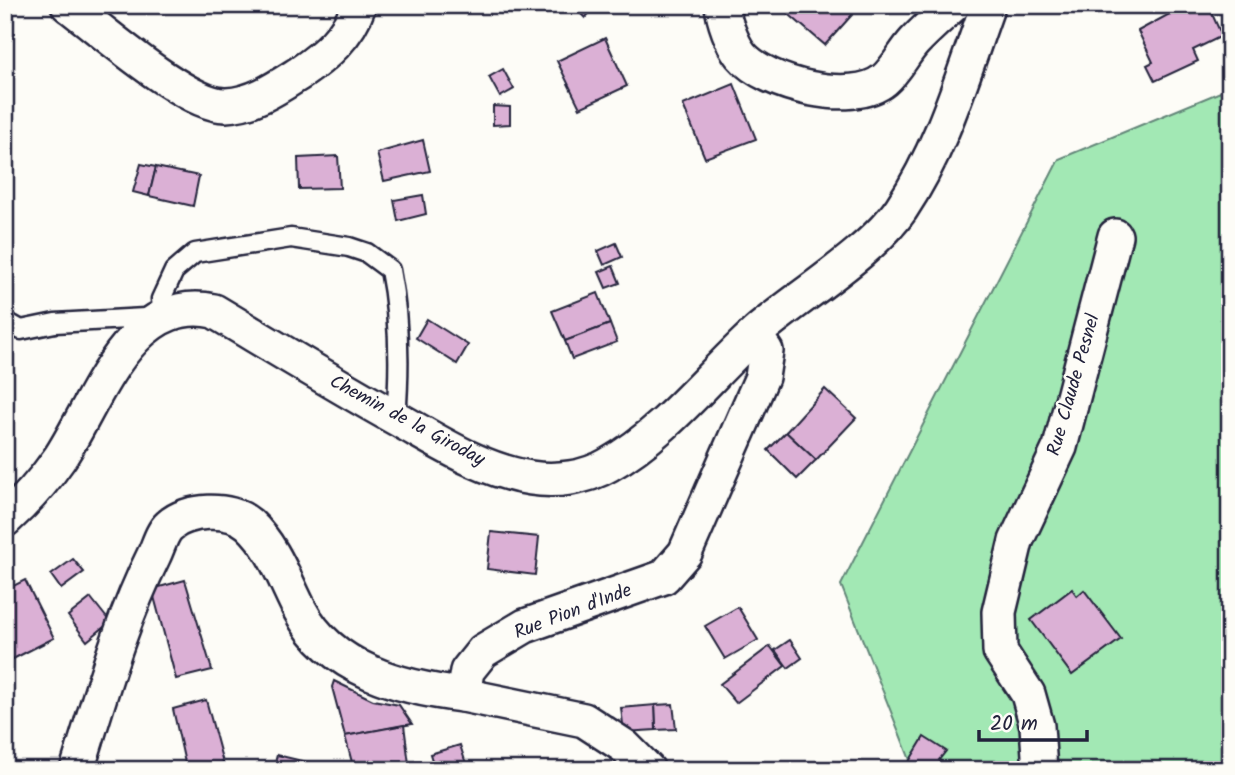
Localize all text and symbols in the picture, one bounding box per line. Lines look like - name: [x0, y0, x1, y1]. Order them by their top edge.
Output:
- street label: Rue Claude Pesnel: [1039, 310, 1109, 460]
- street label: Chemin de la Giroday: [324, 367, 491, 475]
- street label: Rue Pion d'Inde: [510, 576, 637, 648]
- scale bar: [979, 698, 1088, 742]
- text: 20 m: [990, 708, 1038, 741]

